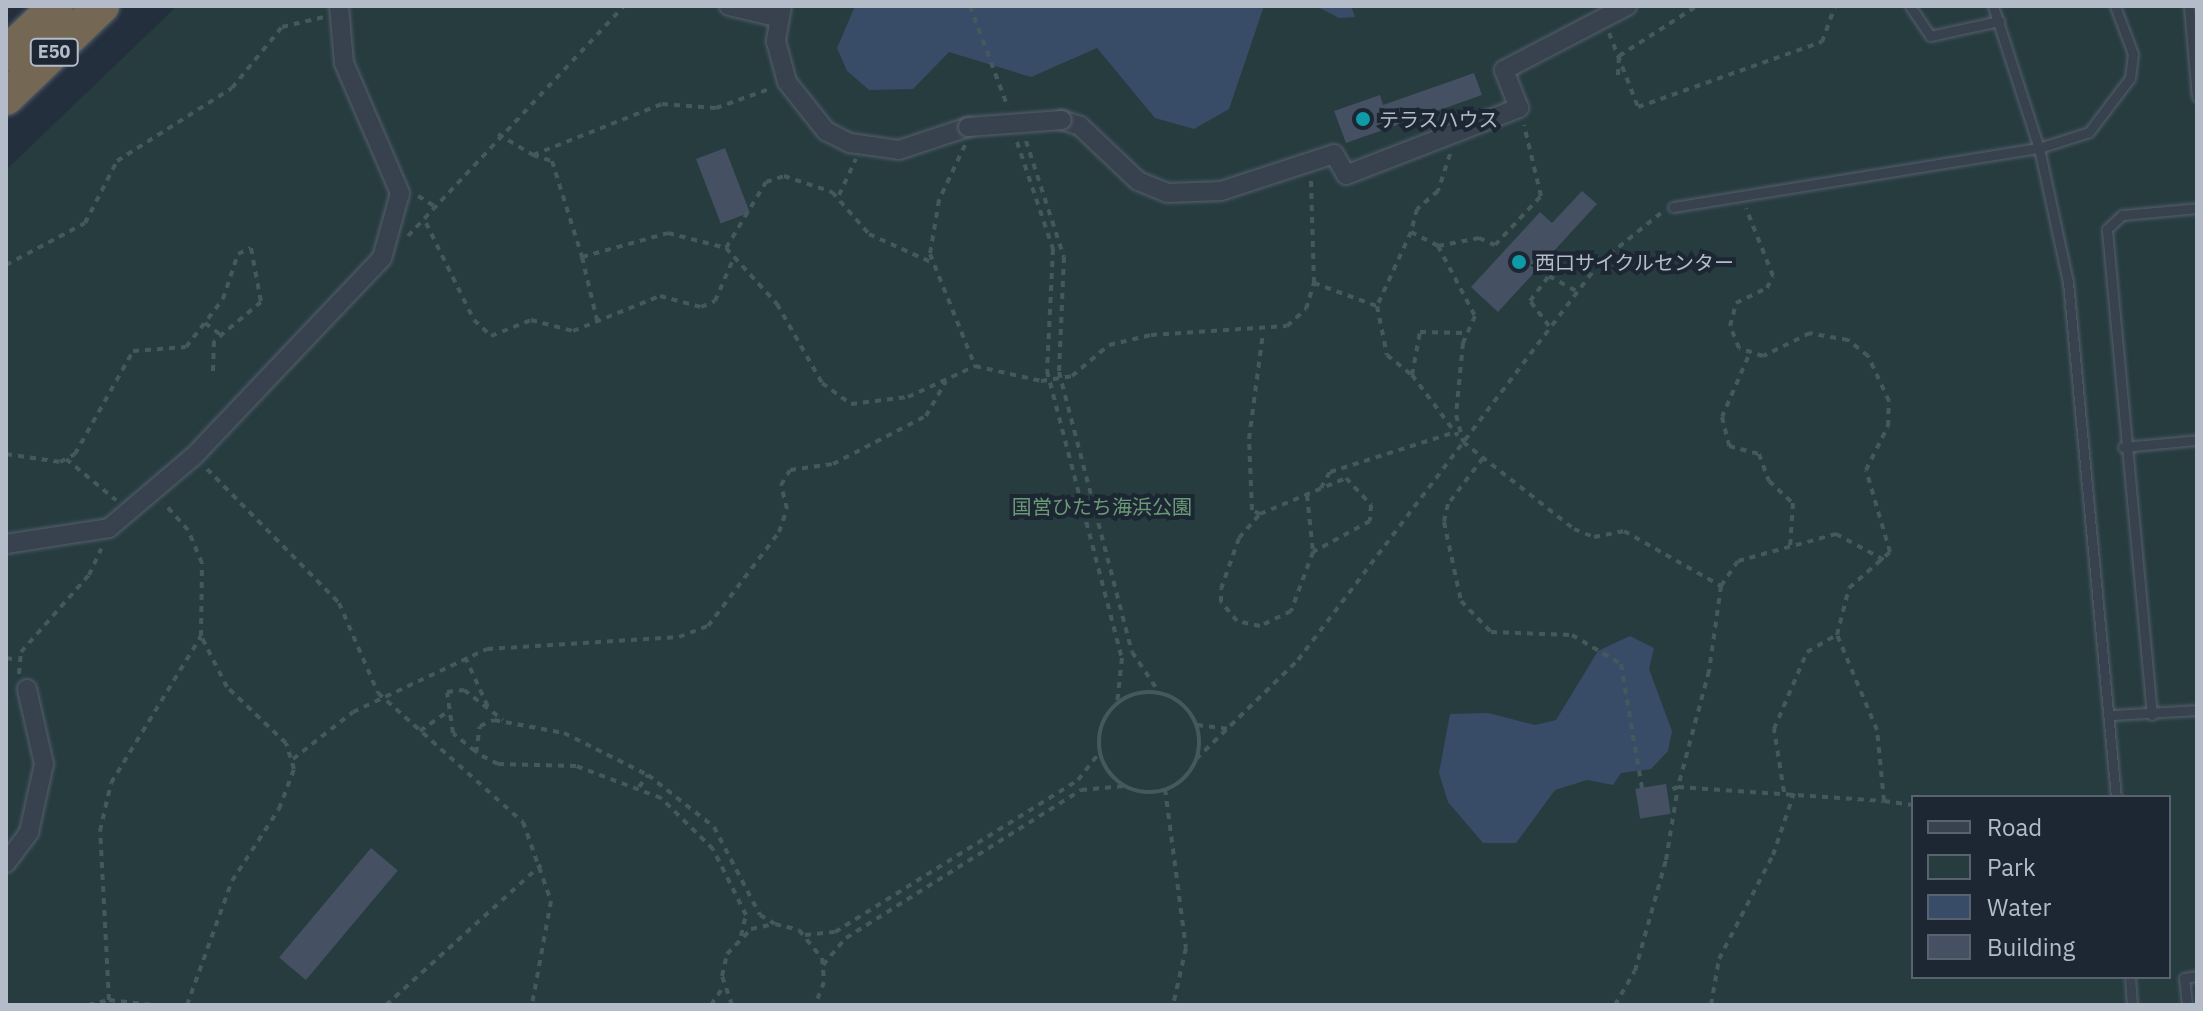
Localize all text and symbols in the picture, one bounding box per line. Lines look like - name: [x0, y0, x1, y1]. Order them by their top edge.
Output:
- road number: E50: [28, 38, 80, 66]
- place label: テラスハウス: [1379, 107, 1499, 131]
- marker: テラスハウス: [1354, 110, 1372, 128]
- place label: 西口サイクルセンター: [1535, 250, 1735, 274]
- marker: 西口サイクルセンター: [1510, 253, 1528, 271]
- park label: 国営ひたち海浜公園: [1012, 494, 1192, 518]
- legend: [1911, 795, 2171, 979]
- text: Road: [1987, 811, 2042, 843]
- text: Park: [1987, 851, 2036, 883]
- text: Water: [1987, 891, 2051, 923]
- text: Building: [1987, 931, 2075, 963]

